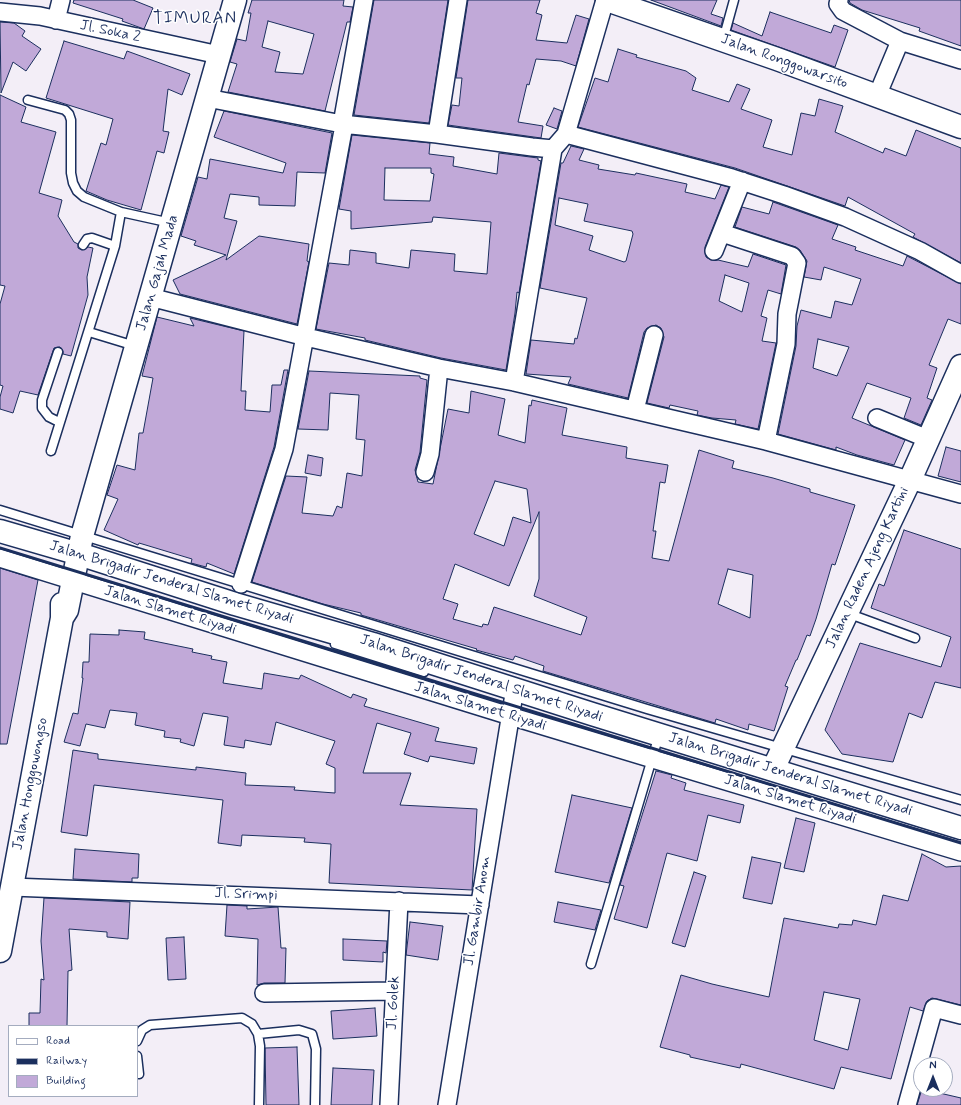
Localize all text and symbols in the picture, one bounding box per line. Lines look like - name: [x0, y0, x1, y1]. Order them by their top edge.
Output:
- district label: TIMURAN: [152, 9, 238, 29]
- street label: Jl. Soka 2: [78, 17, 142, 47]
- street label: Jalan Ronggowarsito: [718, 31, 850, 93]
- street label: Jalan Gajah Mada: [133, 213, 183, 333]
- street label: Jalan Raden Ajeng Kartini: [823, 484, 913, 652]
- street label: Jalan Brigadir Jenderal Slamet Riyadi: [47, 537, 295, 629]
- street label: Jalan Slamet Riyadi: [102, 582, 238, 640]
- street label: Jalan Brigadir Jenderal Slamet Riyadi: [357, 631, 605, 727]
- street label: Jalan Slamet Riyadi: [412, 678, 548, 736]
- street label: Jalan Honggowongso: [9, 716, 53, 852]
- street label: Jalan Brigadir Jenderal Slamet Riyadi: [666, 729, 914, 821]
- street label: Jalan Slamet Riyadi: [722, 771, 858, 829]
- street label: Jl. Gambir Anom: [460, 855, 496, 967]
- street label: Jl. Srimpi: [214, 885, 278, 905]
- street label: Jl. Golek: [384, 975, 404, 1031]
- legend: [8, 1025, 138, 1097]
- text: Road: [46, 1033, 70, 1049]
- text: Railway: [46, 1053, 87, 1069]
- north arrow: [913, 1057, 953, 1097]
- text: N: [929, 1059, 937, 1073]
- text: Building: [46, 1073, 86, 1089]

